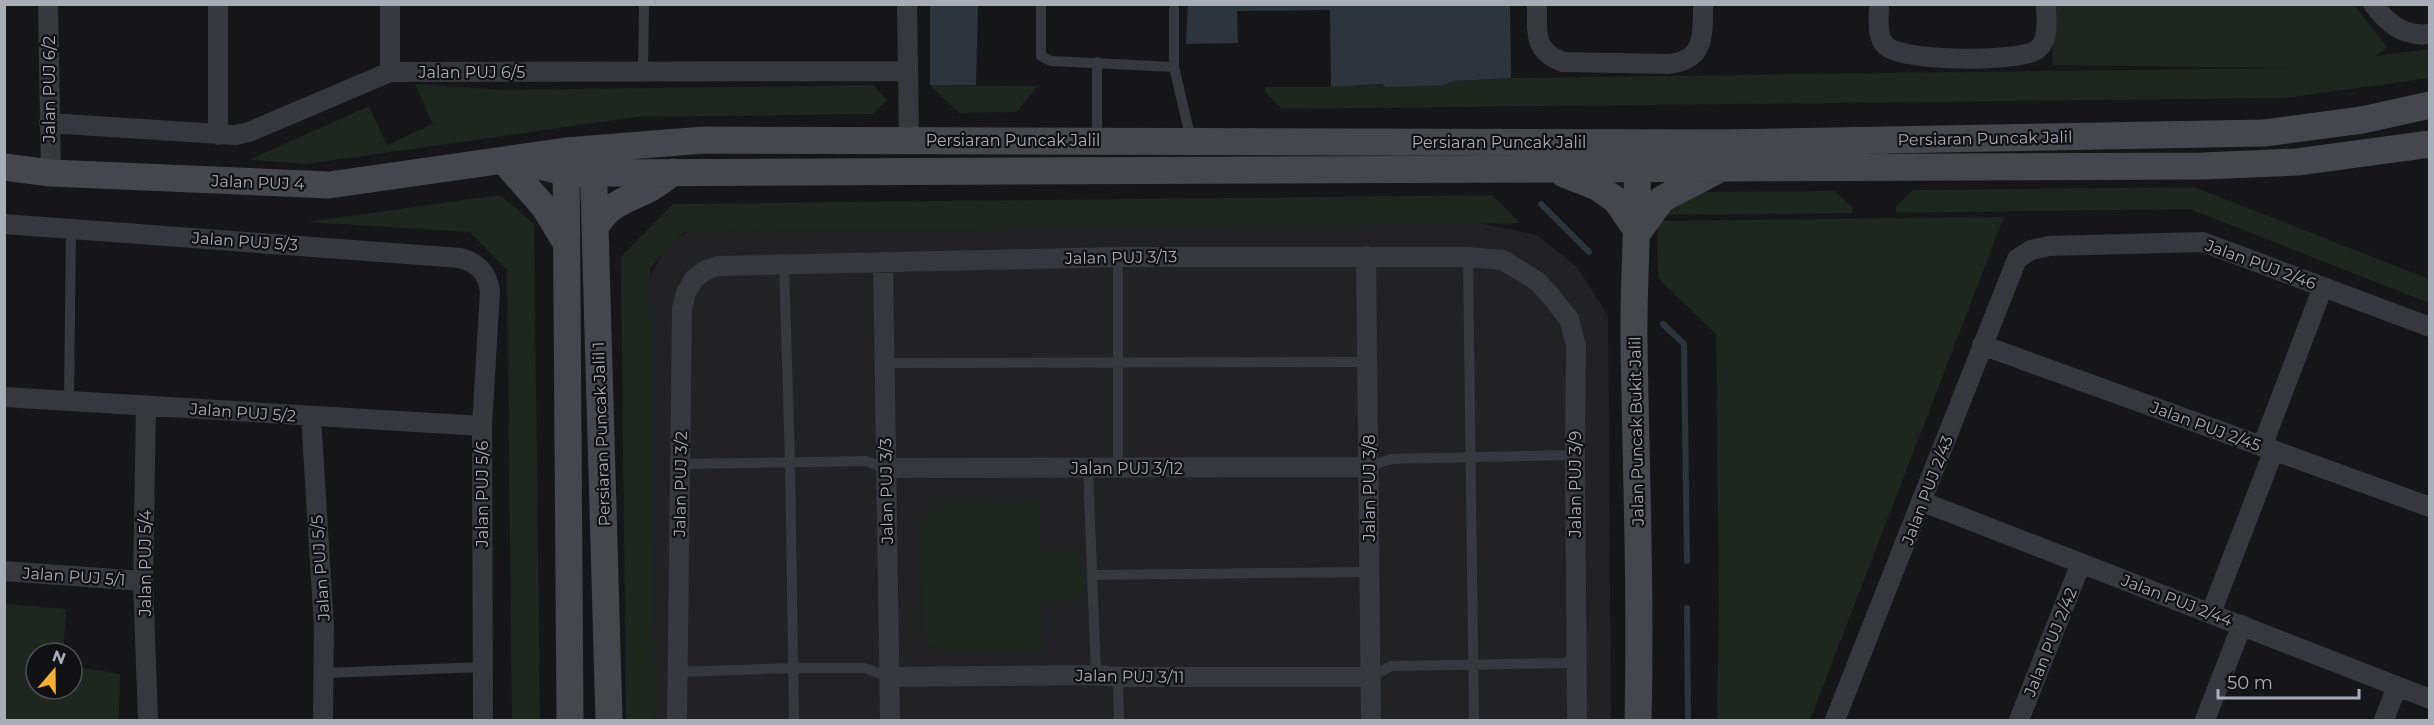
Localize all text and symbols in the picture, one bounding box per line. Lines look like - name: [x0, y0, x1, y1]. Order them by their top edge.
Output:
- street label: Jalan PUJ 6/2: [40, 36, 59, 143]
- street label: Jalan PUJ 6/5: [418, 63, 525, 82]
- street label: Persiaran Puncak Jalil: [1897, 127, 2073, 150]
- street label: Persiaran Puncak Jalil: [926, 131, 1100, 150]
- street label: Persiaran Puncak Jalil: [1412, 133, 1586, 152]
- street label: Jalan PUJ 4: [210, 171, 305, 194]
- street label: Jalan PUJ 5/3: [190, 228, 298, 255]
- street label: Jalan PUJ 2/46: [2202, 235, 2319, 293]
- street label: Jalan PUJ 3/13: [1064, 247, 1177, 268]
- street label: Jalan Puncak Bukit Jalil: [1625, 336, 1648, 527]
- street label: Persiaran Puncak Jalil 1: [589, 341, 614, 527]
- street label: Jalan PUJ 2/45: [2147, 397, 2263, 455]
- street label: Jalan PUJ 5/2: [188, 399, 296, 426]
- street label: Jalan PUJ 3/2: [670, 431, 691, 538]
- street label: Jalan PUJ 3/9: [1566, 431, 1585, 538]
- street label: Jalan PUJ 2/43: [1898, 433, 1957, 548]
- street label: Jalan PUJ 3/8: [1360, 435, 1379, 542]
- street label: Jalan PUJ 3/3: [876, 438, 897, 545]
- street label: Jalan PUJ 5/6: [473, 441, 492, 548]
- street label: Jalan PUJ 3/12: [1070, 459, 1183, 478]
- street label: Jalan PUJ 5/4: [136, 509, 155, 617]
- street label: Jalan PUJ 5/5: [307, 514, 334, 622]
- street label: Jalan PUJ 5/1: [21, 563, 126, 590]
- street label: Jalan PUJ 2/44: [2118, 570, 2235, 630]
- street label: Jalan PUJ 2/42: [2020, 585, 2081, 700]
- north arrow: [24, 641, 84, 701]
- text: N: [50, 646, 68, 669]
- scale bar: [2218, 662, 2359, 700]
- street label: Jalan PUJ 3/11: [1074, 666, 1185, 687]
- text: 50 m: [2227, 672, 2273, 694]

